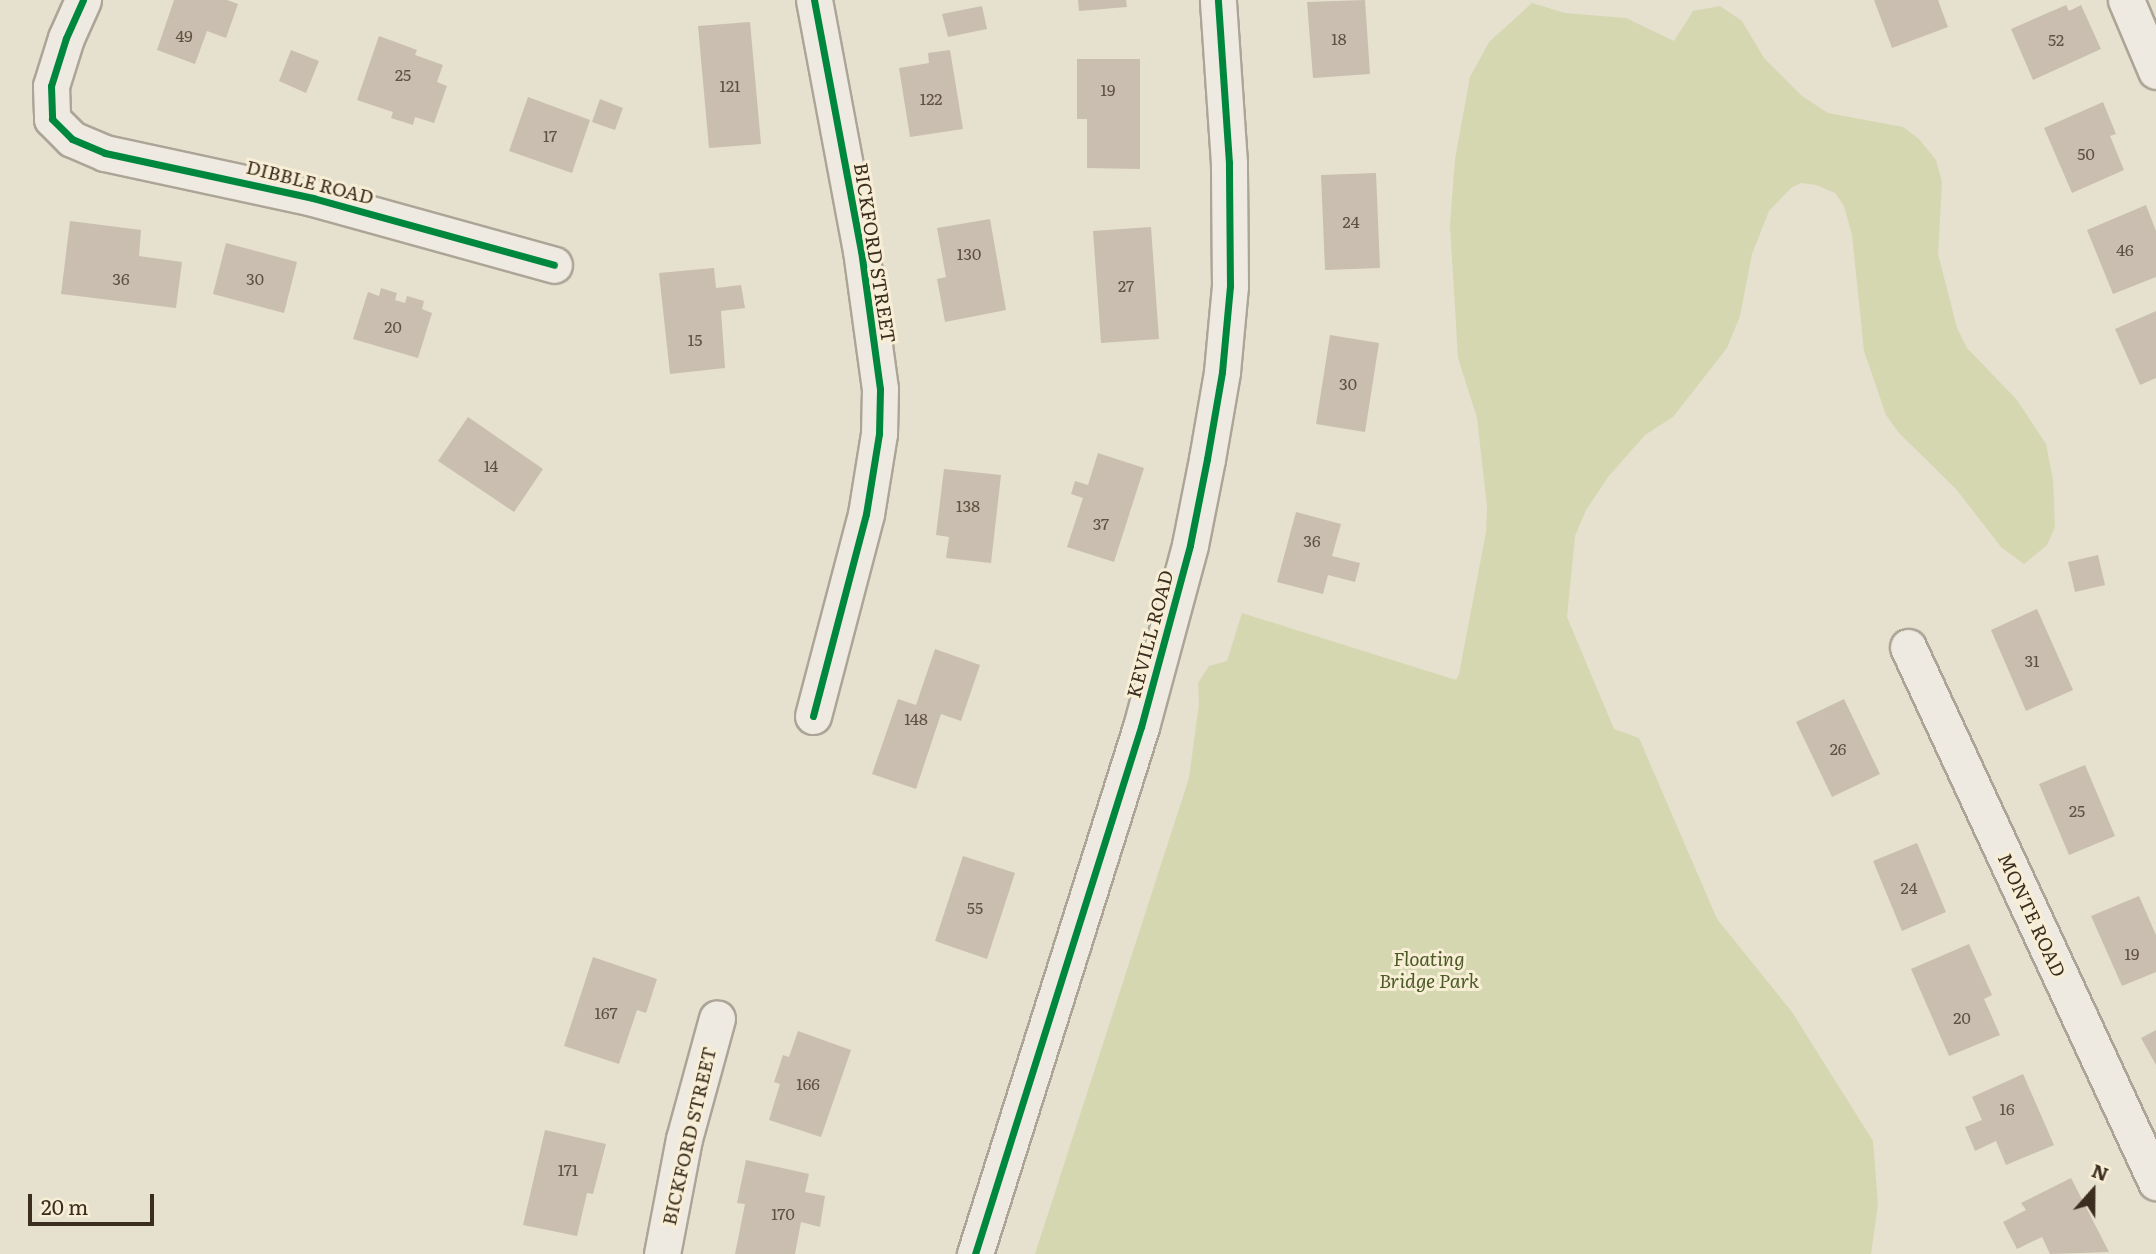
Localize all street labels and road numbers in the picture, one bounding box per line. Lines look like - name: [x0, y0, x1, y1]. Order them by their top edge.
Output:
- street label: DIBBLE ROAD: [244, 155, 376, 209]
- street label: BICKFORD STREET: [849, 161, 901, 345]
- street label: KEVILL ROAD: [1122, 568, 1178, 700]
- street label: MONTE ROAD: [1993, 849, 2071, 981]
- street label: BICKFORD STREET: [657, 1045, 721, 1227]

